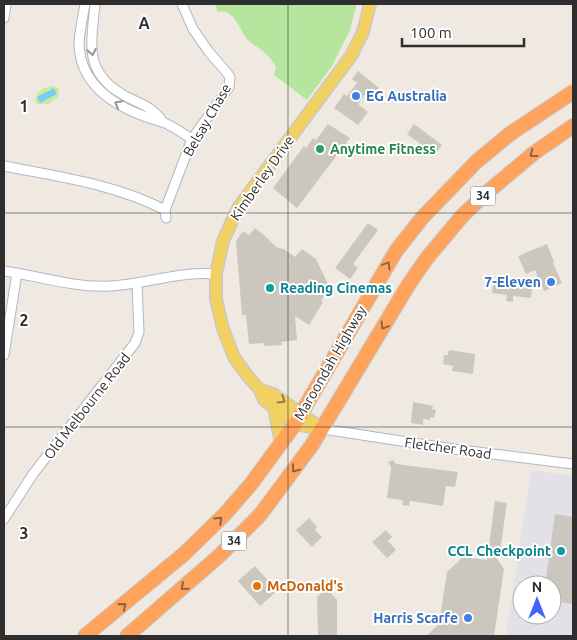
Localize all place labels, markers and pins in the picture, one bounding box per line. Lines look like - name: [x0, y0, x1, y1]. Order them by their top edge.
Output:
- place label: EG Australia: [366, 88, 447, 104]
- marker: EG Australia: [350, 90, 362, 102]
- place label: Anytime Fitness: [330, 141, 436, 157]
- marker: Anytime Fitness: [314, 143, 326, 155]
- place label: 7-Eleven: [484, 274, 541, 290]
- marker: 7-Eleven: [545, 276, 557, 288]
- place label: Reading Cinemas: [280, 280, 392, 296]
- marker: Reading Cinemas: [264, 282, 276, 294]
- place label: CCL Checkpoint: [448, 543, 551, 559]
- marker: CCL Checkpoint: [555, 545, 567, 557]
- place label: McDonald's: [267, 578, 344, 594]
- marker: McDonald's: [251, 580, 263, 592]
- place label: Harris Scarfe: [373, 610, 458, 626]
- marker: Harris Scarfe: [462, 612, 474, 624]

